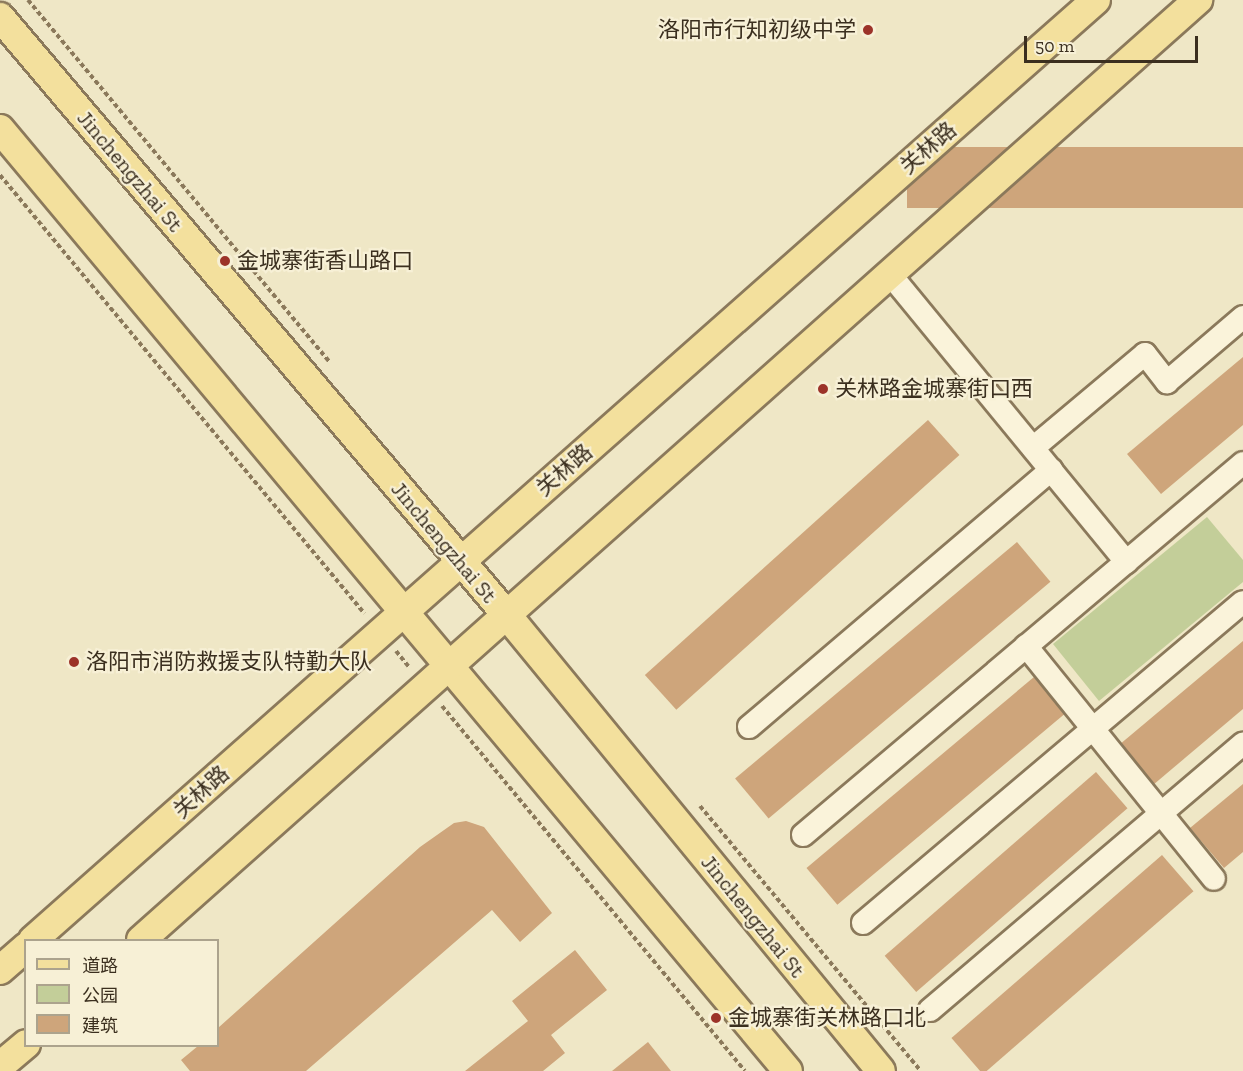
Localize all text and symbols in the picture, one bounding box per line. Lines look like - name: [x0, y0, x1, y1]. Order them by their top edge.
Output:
- place label: 洛阳市行知初级中学: [658, 17, 856, 43]
- marker: 洛阳市行知初级中学: [861, 23, 875, 37]
- scale bar: [1027, 24, 1201, 62]
- text: 50 m: [1035, 35, 1074, 57]
- street label: Jinchengzhai St: [72, 105, 188, 237]
- street label: 关林路: [894, 116, 962, 180]
- place label: 金城寨街香山路口: [237, 248, 413, 274]
- marker: 金城寨街香山路口: [218, 254, 232, 268]
- place label: 关林路金城寨街口西: [835, 376, 1033, 402]
- marker: 关林路金城寨街口西: [816, 382, 830, 396]
- street label: 关林路: [530, 438, 598, 502]
- street label: Jinchengzhai St: [386, 476, 502, 608]
- place label: 洛阳市消防救援支队特勤大队: [86, 649, 372, 675]
- marker: 洛阳市消防救援支队特勤大队: [67, 655, 81, 669]
- street label: 关林路: [168, 760, 234, 824]
- street label: Jinchengzhai St: [696, 849, 810, 983]
- legend: [24, 939, 219, 1047]
- text: 道路: [82, 955, 118, 977]
- text: 公园: [82, 985, 118, 1007]
- place label: 金城寨街关林路口北: [728, 1005, 926, 1031]
- marker: 金城寨街关林路口北: [709, 1011, 723, 1025]
- text: 建筑: [82, 1015, 118, 1037]

